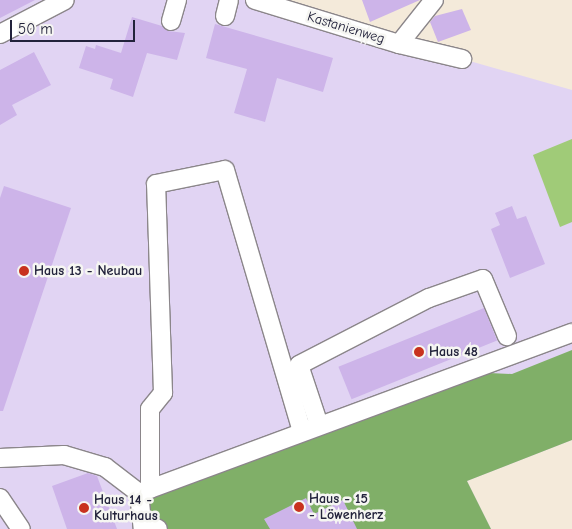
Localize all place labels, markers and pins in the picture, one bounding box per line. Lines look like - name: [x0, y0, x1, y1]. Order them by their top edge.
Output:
- place label: Haus 13 - Neubau: [34, 263, 142, 279]
- marker: Haus 13 - Neubau: [18, 265, 30, 277]
- place label: Haus 48: [429, 344, 478, 360]
- marker: Haus 48: [413, 346, 425, 358]
- place label: Haus - 15 - Löwenherz: [309, 491, 383, 524]
- place label: Haus 14 - Kulturhaus: [94, 492, 158, 524]
- marker: Haus - 15 - Löwenherz: [293, 501, 305, 513]
- marker: Haus 14 - Kulturhaus: [78, 502, 90, 514]

